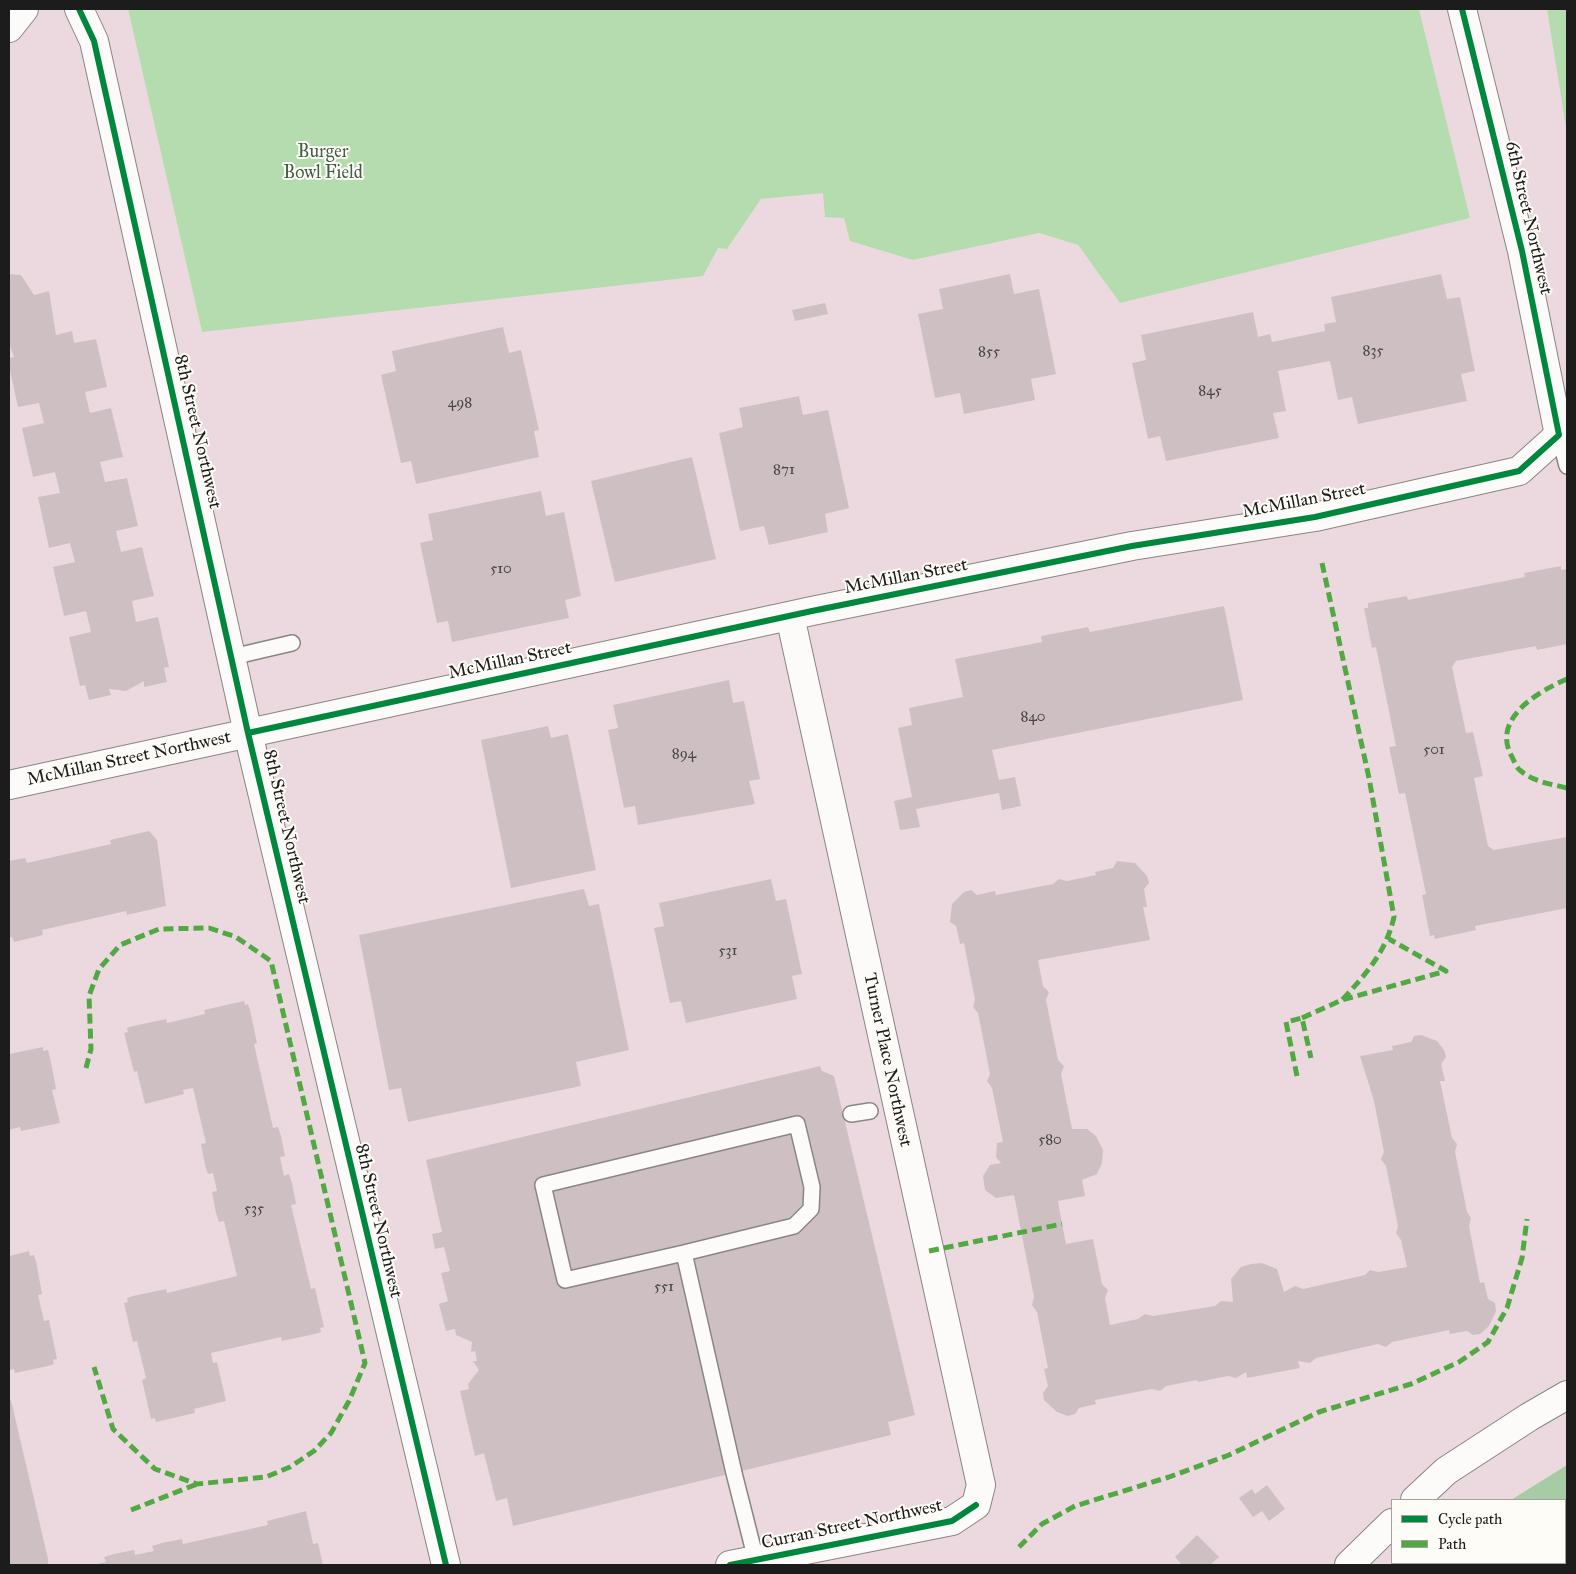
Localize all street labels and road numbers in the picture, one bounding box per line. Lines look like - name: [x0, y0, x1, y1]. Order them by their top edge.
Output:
- street label: 6th Street Northwest: [1500, 139, 1556, 297]
- street label: 8th Street Northwest: [169, 353, 225, 511]
- street label: McMillan Street: [1241, 478, 1367, 524]
- street label: McMillan Street: [843, 554, 969, 600]
- street label: McMillan Street: [447, 637, 573, 685]
- street label: McMillan Street Northwest: [25, 727, 233, 791]
- street label: 8th Street Northwest: [258, 748, 314, 906]
- street label: Turner Place Northwest: [858, 971, 916, 1149]
- street label: 8th Street Northwest: [350, 1142, 406, 1300]
- street label: Curran Street Northwest: [760, 1495, 944, 1555]

